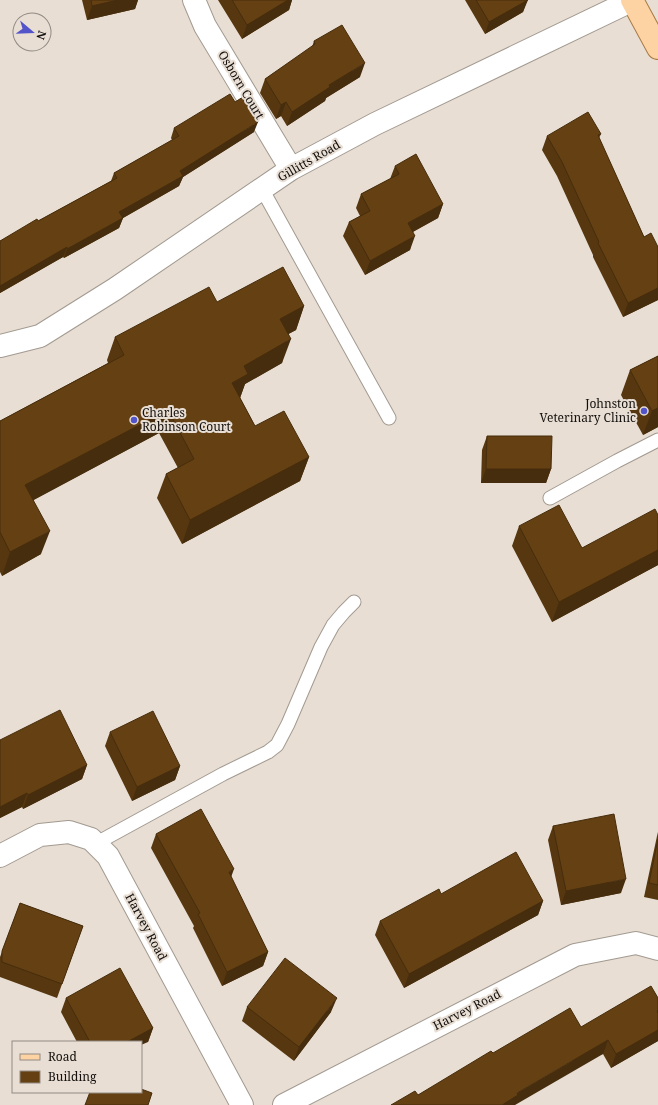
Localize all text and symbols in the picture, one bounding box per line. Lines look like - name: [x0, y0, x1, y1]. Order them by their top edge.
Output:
- north arrow: [12, 12, 52, 52]
- text: N: [33, 29, 50, 42]
- street label: Osborn Court: [214, 47, 269, 122]
- street label: Gillitts Road: [274, 135, 344, 185]
- place label: Johnston Veterinary Clinic: [540, 395, 636, 426]
- place label: Charles Robinson Court: [142, 404, 231, 435]
- marker: Johnston Veterinary Clinic: [639, 406, 649, 416]
- marker: Charles Robinson Court: [129, 415, 139, 425]
- street label: Harvey Road: [122, 890, 172, 964]
- street label: Harvey Road: [430, 985, 504, 1034]
- legend: [12, 1041, 142, 1093]
- text: Road: [48, 1048, 78, 1065]
- text: Building: [48, 1068, 97, 1085]

